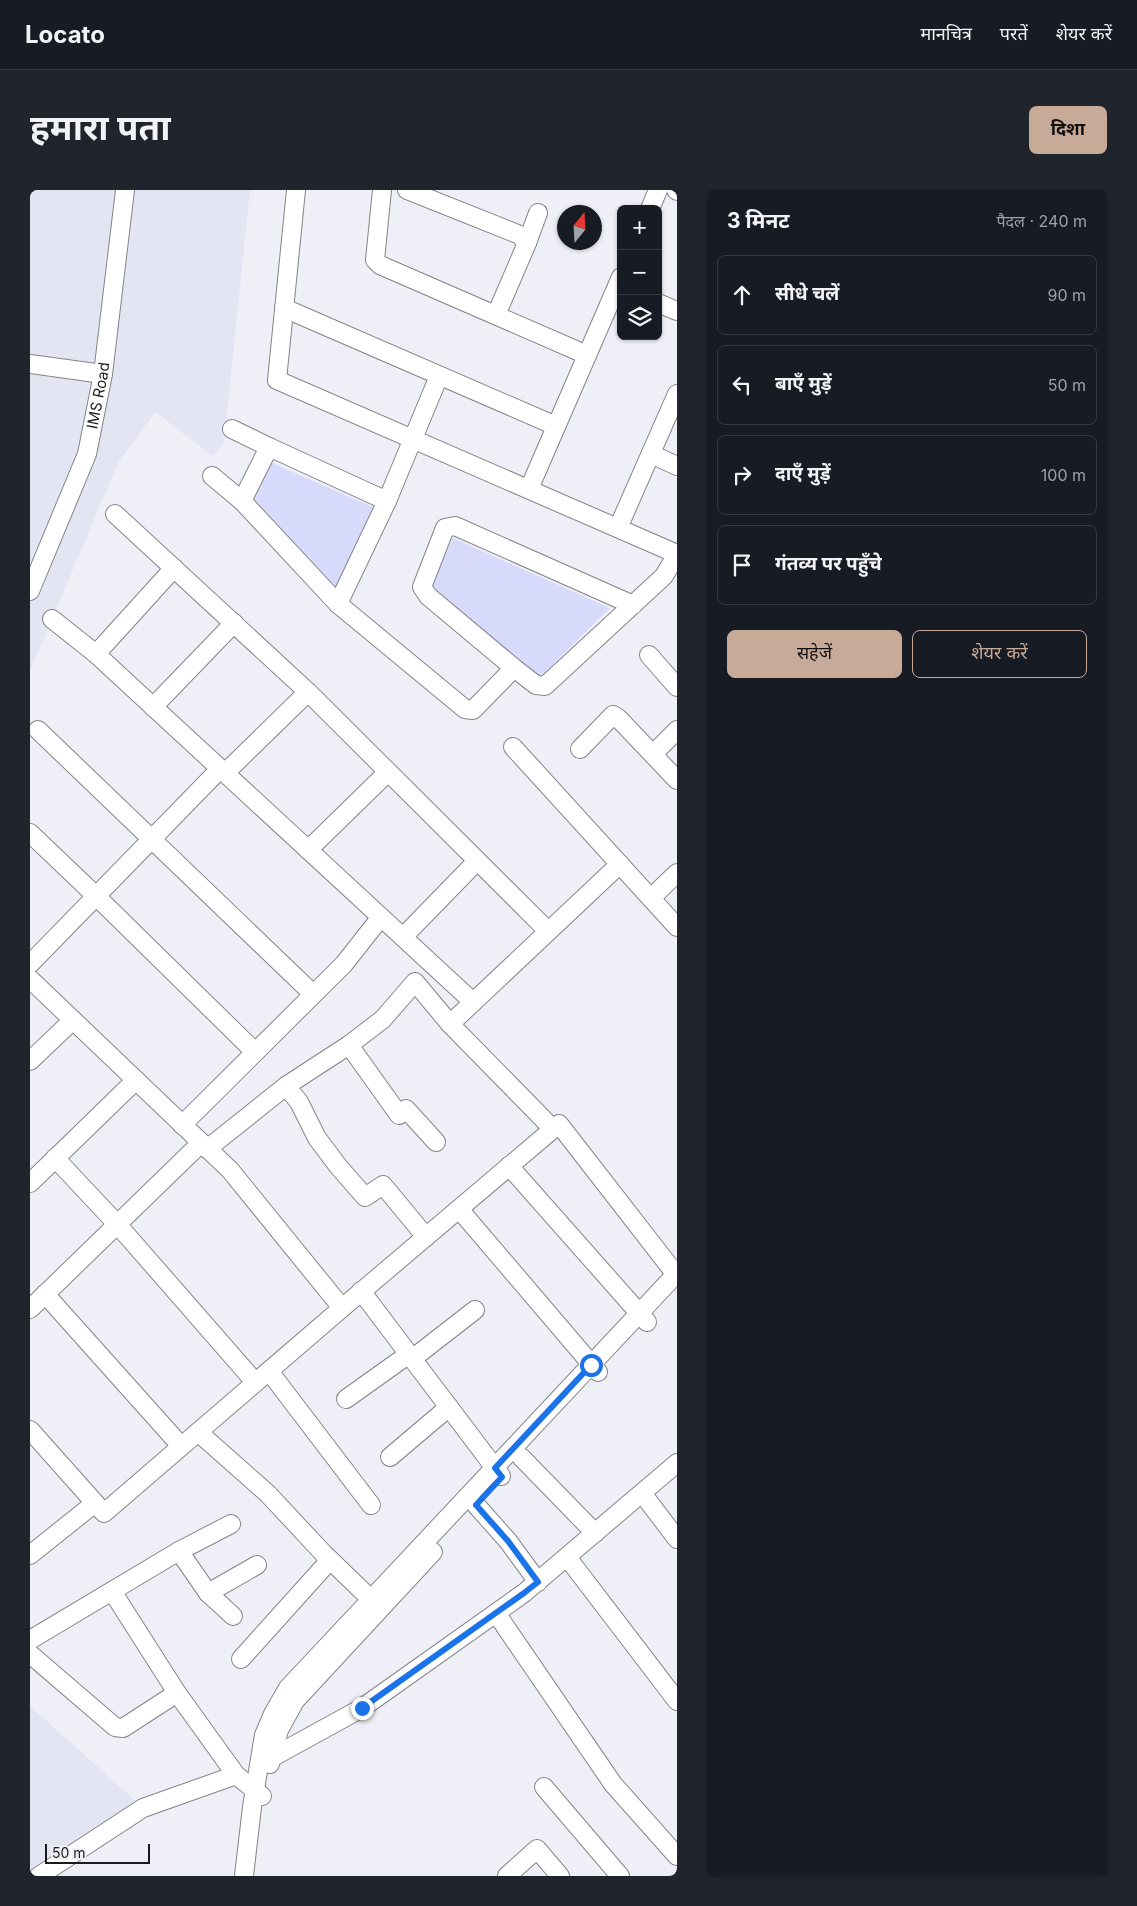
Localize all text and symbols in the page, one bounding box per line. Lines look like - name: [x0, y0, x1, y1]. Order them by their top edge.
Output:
- text: Locato: [25, 20, 105, 49]
- text: मानचित्र: [920, 23, 972, 44]
- text: परतें: [1000, 23, 1028, 44]
- text: शेयर करें: [1056, 23, 1112, 44]
- text: हमारा पता: [30, 106, 170, 148]
- button: दिशा: [1029, 106, 1107, 154]
- north arrow: [557, 205, 602, 250]
- map controls: [617, 205, 662, 340]
- button: +: [617, 205, 662, 250]
- text: 3 मिनट: [727, 208, 790, 233]
- text: पैदल · 240 m: [997, 211, 1087, 231]
- button: −: [617, 250, 662, 295]
- icon: ahead: [728, 281, 756, 309]
- text: सीधे चलें: [775, 282, 839, 305]
- text: 90 m: [1047, 285, 1086, 305]
- button: layers: [617, 295, 662, 340]
- street label: IMS Road: [82, 361, 113, 430]
- icon: left: [728, 371, 756, 399]
- text: बाएँ मुड़ें: [775, 372, 832, 395]
- text: 50 m: [1048, 375, 1086, 395]
- icon: right: [728, 461, 756, 489]
- text: दाएँ मुड़ें: [775, 462, 831, 485]
- text: 100 m: [1041, 465, 1086, 485]
- icon: arrive: [728, 551, 756, 579]
- text: गंतव्य पर पहुँचे: [775, 552, 882, 575]
- button: सहेजें: [727, 630, 902, 678]
- button: शेयर करें: [912, 630, 1087, 678]
- route start: [580, 1354, 603, 1377]
- route end: [351, 1697, 374, 1720]
- scale bar: [45, 1841, 150, 1864]
- text: 50 m: [52, 1844, 86, 1861]

